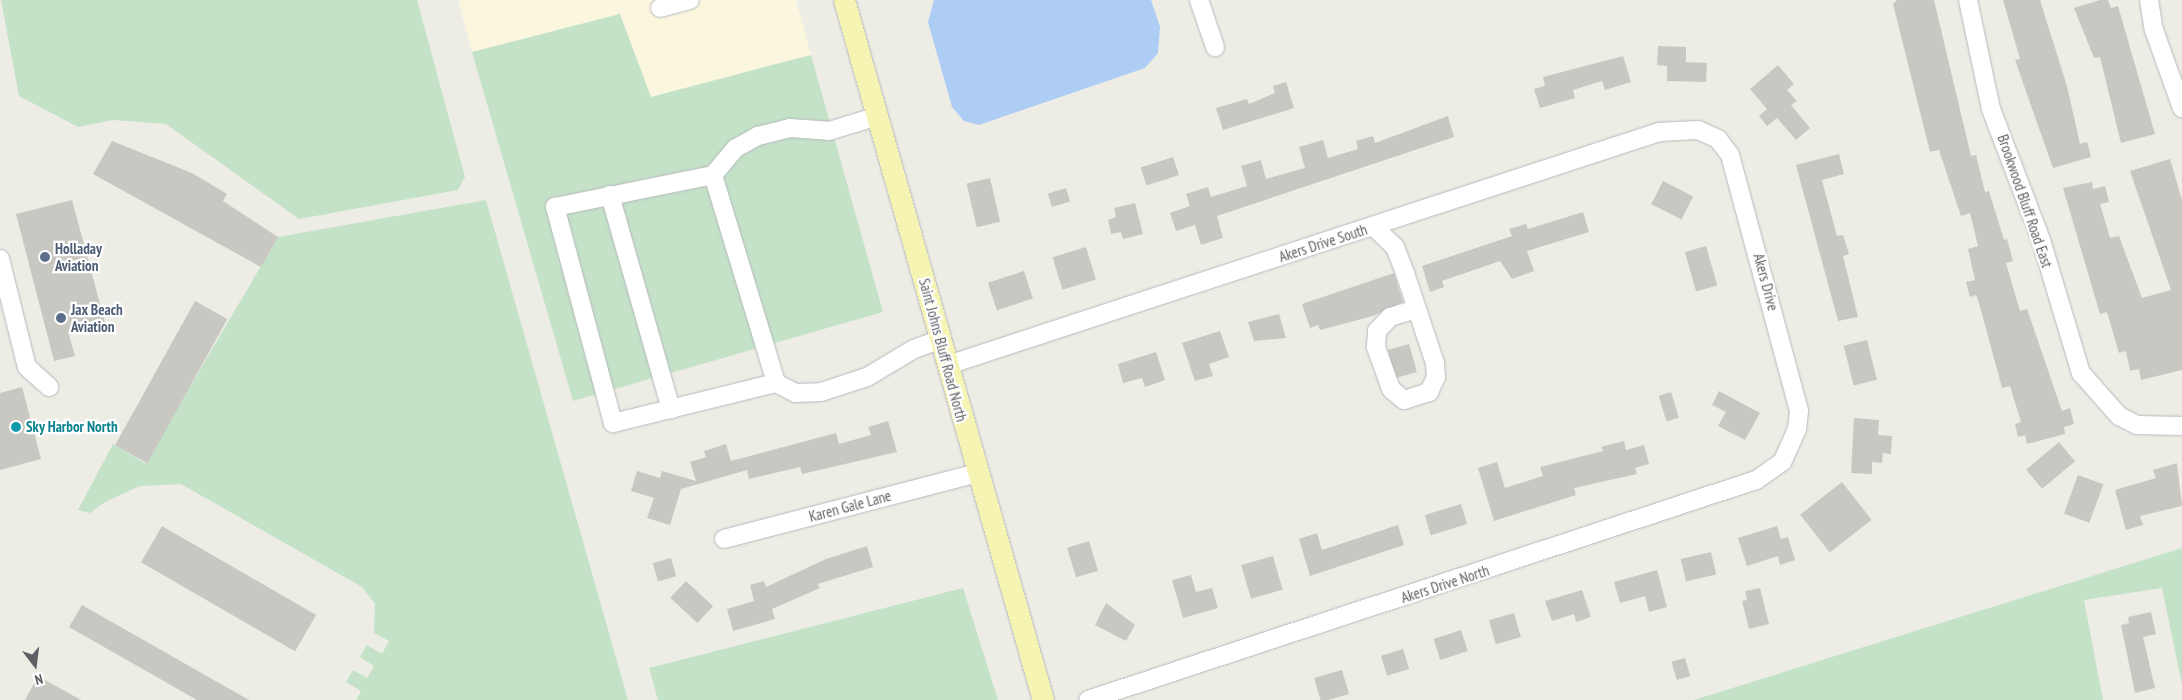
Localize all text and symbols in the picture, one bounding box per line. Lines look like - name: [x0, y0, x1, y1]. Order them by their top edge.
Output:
- street label: Brookwood Bluff Road East: [1994, 132, 2056, 270]
- street label: Akers Drive South: [1277, 220, 1369, 266]
- place label: Holladay Aviation: [55, 239, 102, 274]
- marker: Holladay Aviation: [39, 251, 51, 263]
- street label: Akers Drive: [1750, 251, 1782, 313]
- street label: Saint Johns Bluff Road North: [915, 276, 971, 424]
- place label: Jax Beach Aviation: [71, 300, 123, 335]
- marker: Jax Beach Aviation: [55, 312, 67, 324]
- place label: Sky Harbor North: [26, 418, 118, 436]
- marker: Sky Harbor North: [10, 421, 22, 433]
- street label: Karen Gale Lane: [807, 486, 893, 526]
- street label: Akers Drive North: [1399, 561, 1491, 607]
- north arrow: [10, 640, 60, 690]
- text: N: [33, 670, 45, 689]

